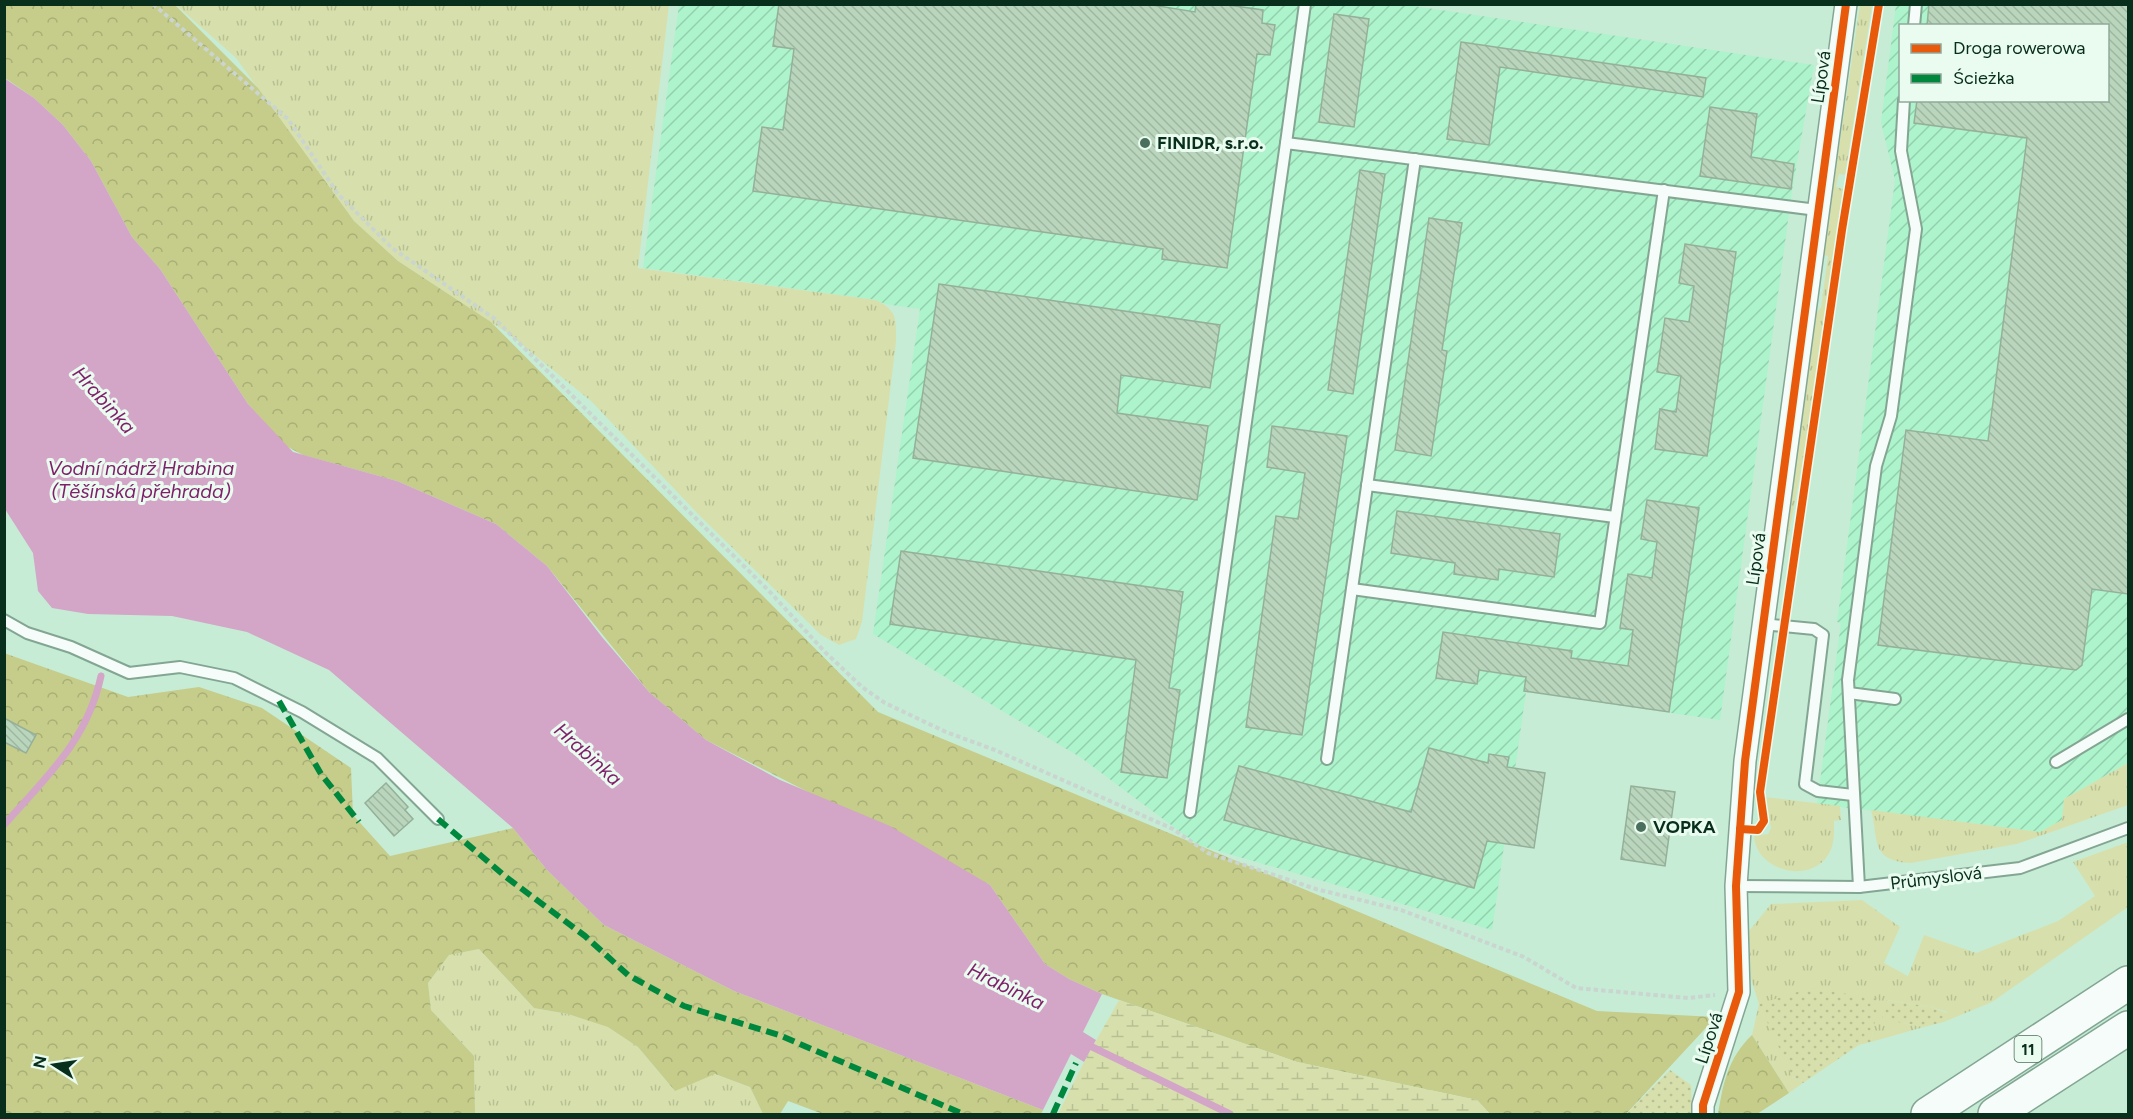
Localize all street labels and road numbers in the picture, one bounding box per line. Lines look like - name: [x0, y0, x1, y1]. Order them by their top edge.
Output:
- street label: Lípová: [1806, 49, 1836, 105]
- street label: Lípová: [1741, 531, 1771, 587]
- street label: Průmyslová: [1889, 861, 1983, 895]
- street label: Lípová: [1690, 1010, 1728, 1066]
- road number: 11: [2014, 1036, 2042, 1062]

